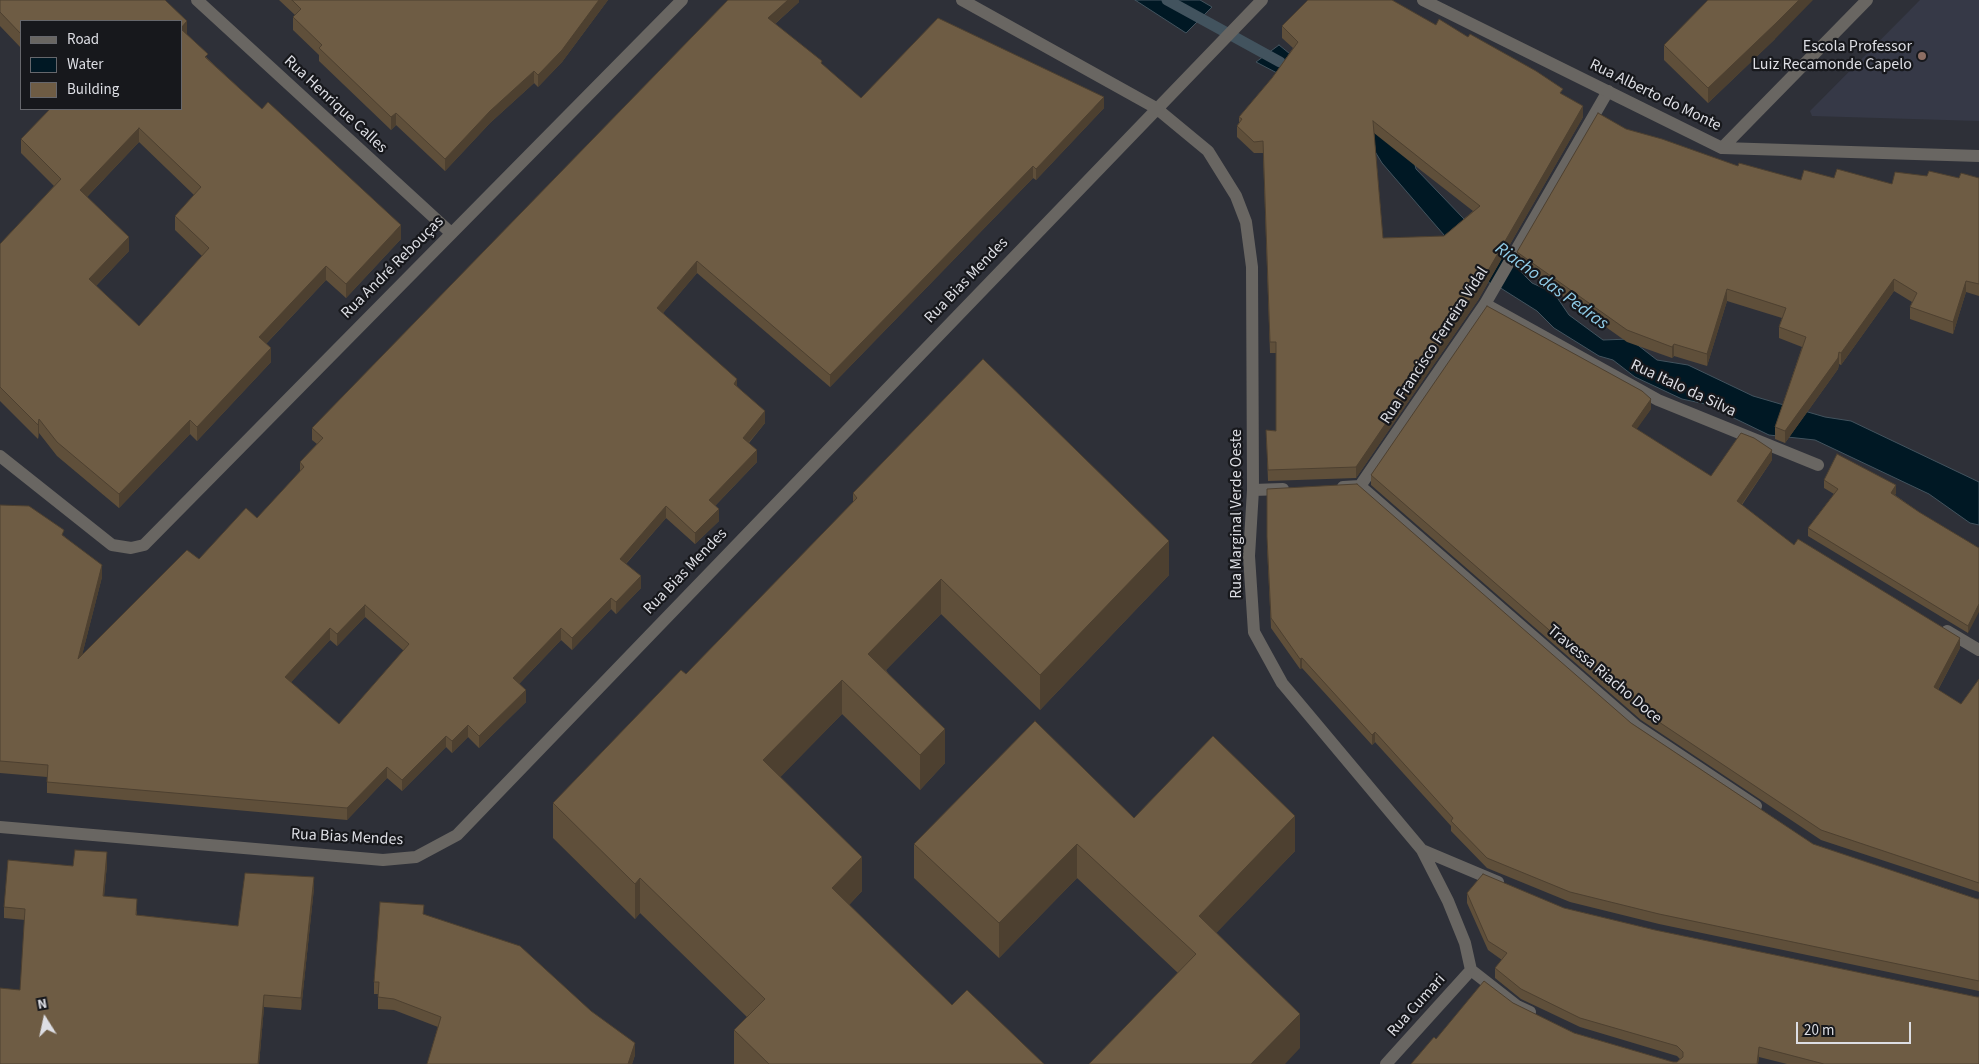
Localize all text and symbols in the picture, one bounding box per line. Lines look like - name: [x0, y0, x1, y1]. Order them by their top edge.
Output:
- legend: [20, 20, 182, 110]
- text: Road: [67, 29, 99, 50]
- place label: Escola Professor Luiz Recamonde Capelo: [1752, 37, 1912, 75]
- marker: Escola Professor Luiz Recamonde Capelo: [1916, 50, 1928, 62]
- street label: Rua Henrique Calles: [279, 52, 391, 158]
- text: Water: [67, 54, 103, 75]
- street label: Rua Alberto do Monte: [1586, 56, 1724, 136]
- text: Building: [67, 79, 119, 100]
- street label: Rua André Rebouças: [338, 213, 448, 323]
- street label: Rua Bias Mendes: [921, 234, 1013, 328]
- water label: Riacho das Pedras: [1490, 239, 1612, 335]
- street label: Rua Francisco Ferreira Vidal: [1377, 264, 1493, 428]
- street label: Rua Italo da Silva: [1627, 356, 1739, 422]
- street label: Rua Marginal Verde Oeste: [1227, 429, 1247, 599]
- street label: Rua Bias Mendes: [640, 525, 732, 619]
- street label: Travessa Riacho Doce: [1543, 622, 1665, 728]
- street label: Rua Bias Mendes: [290, 825, 404, 851]
- street label: Rua Cumari: [1384, 971, 1450, 1041]
- north arrow: [20, 994, 70, 1044]
- text: N: [36, 994, 49, 1015]
- scale bar: [1799, 1012, 1914, 1044]
- text: 20 m: [1804, 1020, 1834, 1041]

